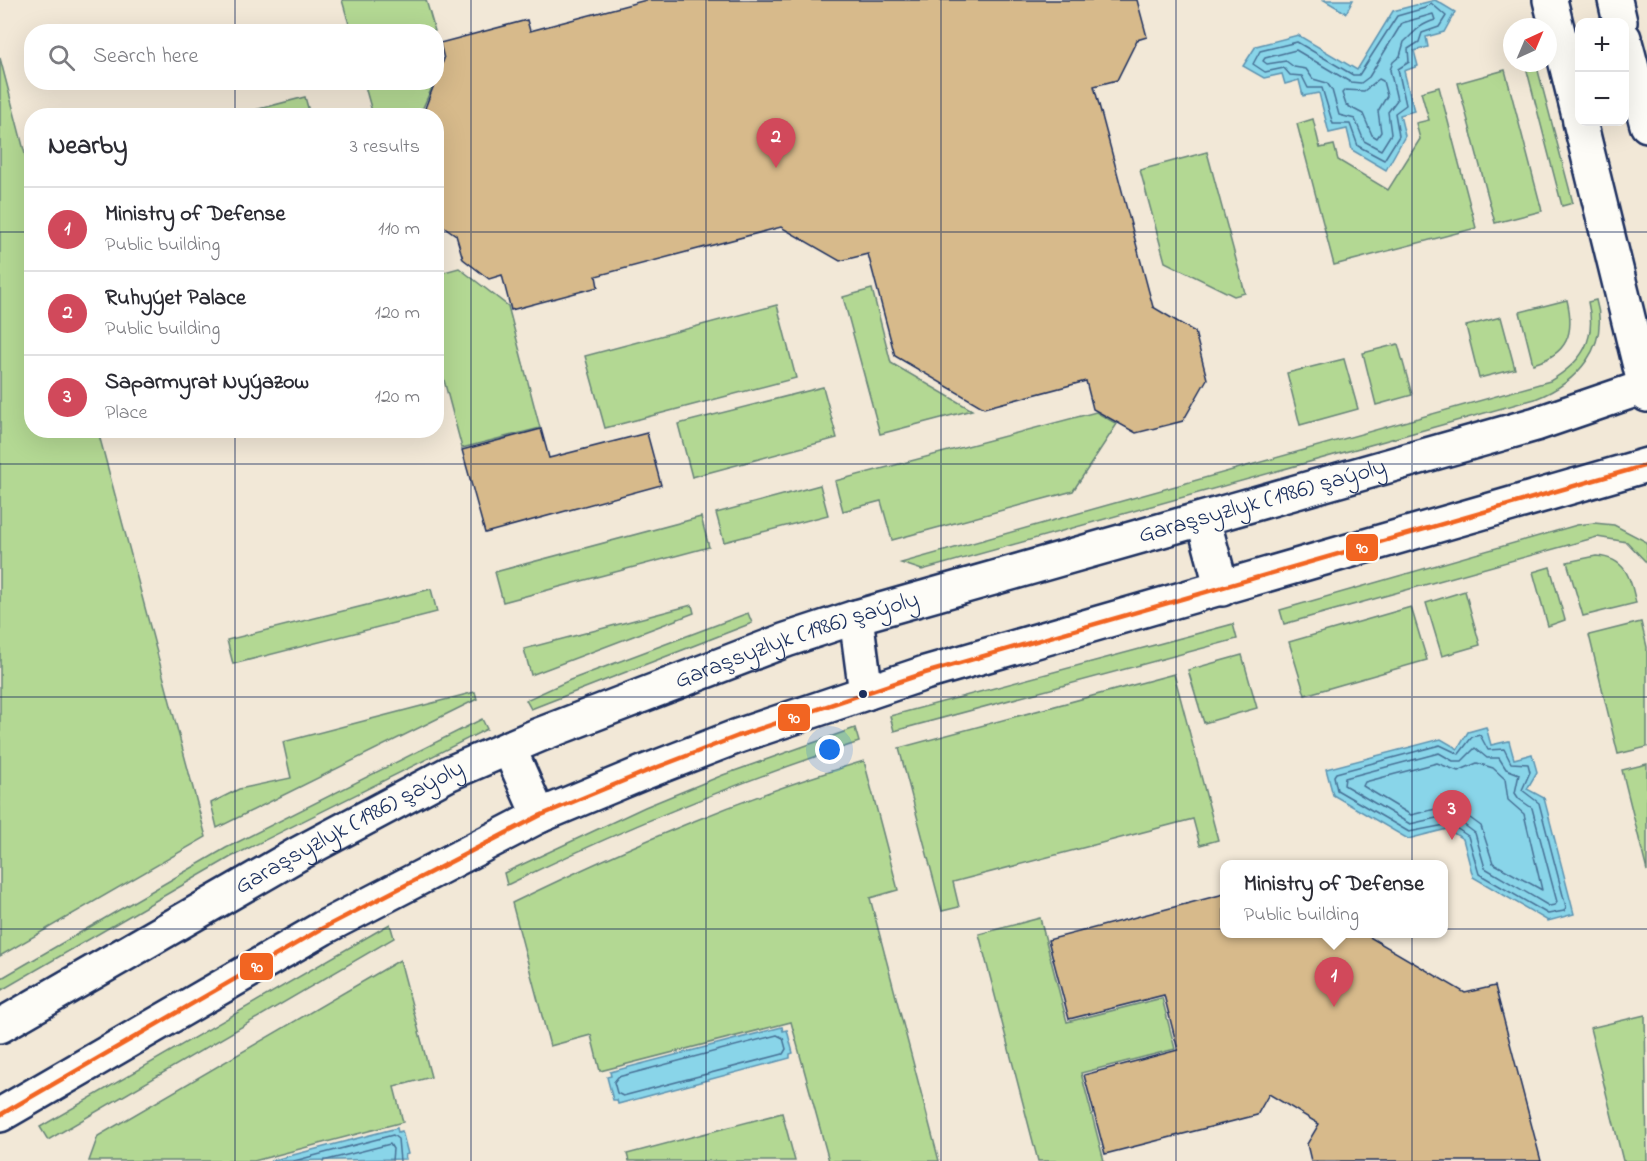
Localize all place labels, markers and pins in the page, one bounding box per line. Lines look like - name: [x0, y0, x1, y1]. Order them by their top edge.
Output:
- pin: 2: [756, 118, 796, 168]
- unlabelled marker: [857, 688, 869, 700]
- pin: 3: [1432, 790, 1472, 840]
- pin: 1: [1314, 958, 1354, 1007]

